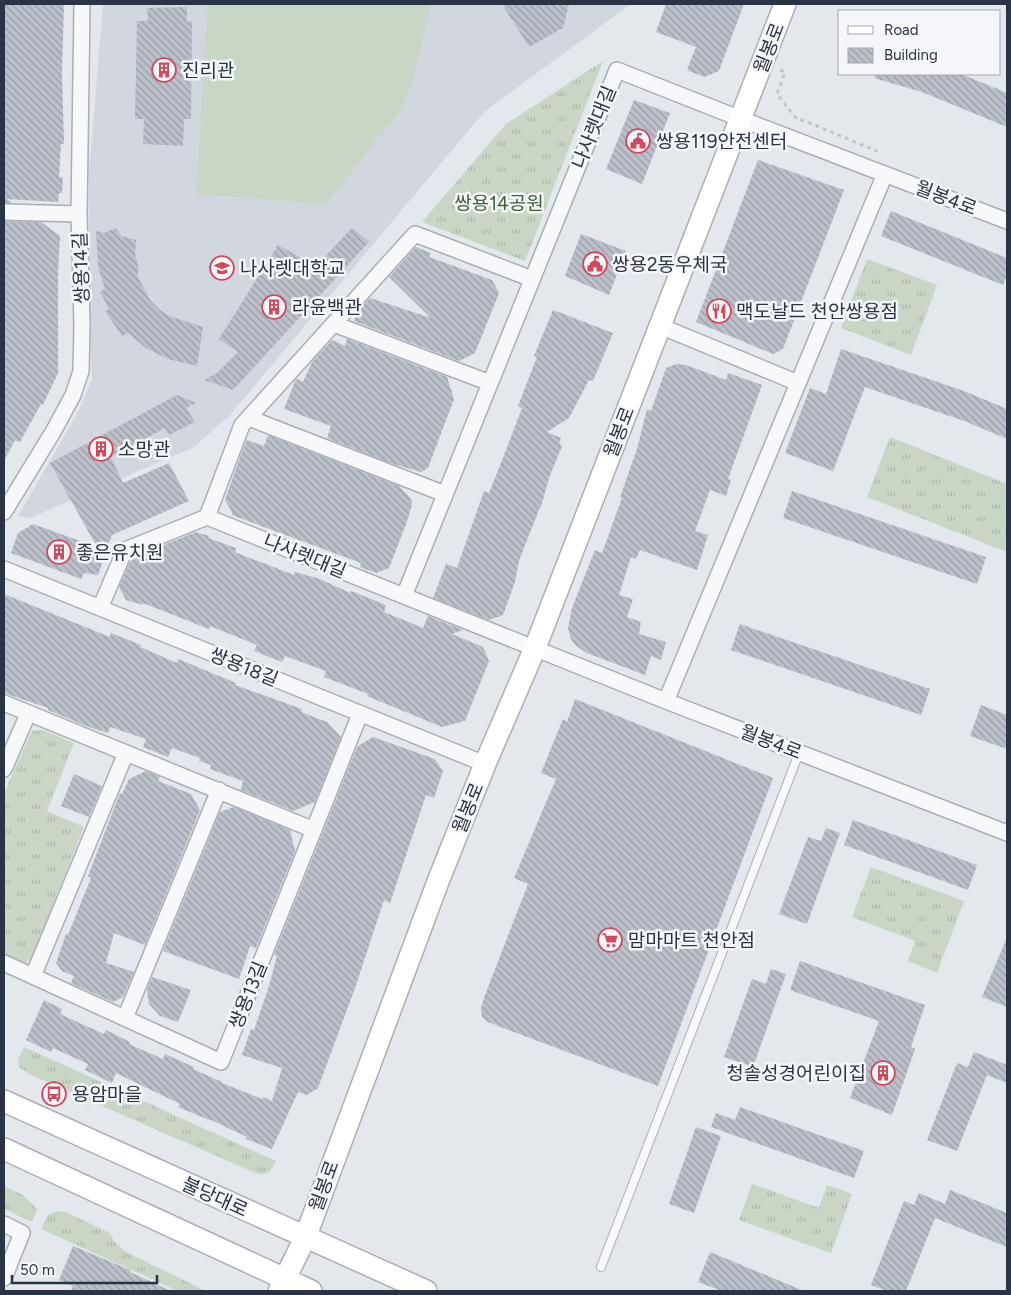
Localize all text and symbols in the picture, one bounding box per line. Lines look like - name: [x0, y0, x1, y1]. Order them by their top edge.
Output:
- legend: [838, 10, 1001, 75]
- street label: 월봉로: [749, 19, 789, 77]
- text: Road: [884, 21, 919, 39]
- text: Building: [884, 46, 938, 64]
- building icon: 진리관: [151, 57, 177, 83]
- place label: 진리관: [182, 59, 234, 82]
- street label: 나사렛대길: [567, 82, 621, 172]
- public building icon: 쌍용119안전센터: [625, 128, 651, 154]
- place label: 쌍용119안전센터: [656, 130, 787, 153]
- street label: 월봉4로: [912, 176, 980, 220]
- park label: 쌍용14공원: [454, 192, 544, 215]
- street label: 쌍용14길: [68, 232, 94, 304]
- public building icon: 쌍용2동우체국: [582, 251, 608, 277]
- place label: 쌍용2동우체국: [612, 253, 728, 276]
- school or university icon: 나사렛대학교: [209, 255, 235, 281]
- place label: 나사렛대학교: [240, 257, 345, 280]
- building icon: 라윤백관: [261, 294, 287, 320]
- place label: 라윤백관: [292, 296, 362, 319]
- restaurant icon: 맥도날드 천안쌍용점: [706, 298, 732, 324]
- place label: 맥도날드 천안쌍용점: [736, 300, 898, 323]
- street label: 월봉로: [599, 403, 639, 461]
- building icon: 소망관: [88, 436, 114, 462]
- place label: 소망관: [118, 438, 170, 461]
- street label: 나사렛대길: [260, 529, 350, 583]
- building icon: 좋은유치원: [46, 539, 72, 565]
- place label: 좋은유치원: [76, 541, 163, 564]
- street label: 쌍용18길: [206, 643, 282, 691]
- street label: 월봉4로: [737, 720, 805, 764]
- street label: 월봉로: [448, 779, 488, 837]
- supermarket icon: 맘마마트 천안점: [597, 927, 623, 953]
- place label: 맘마마트 천안점: [628, 929, 755, 952]
- street label: 쌍용13길: [224, 958, 272, 1032]
- building icon: 청솔성경어린이집: [870, 1060, 896, 1086]
- place label: 청솔성경어린이집: [726, 1062, 866, 1085]
- bus stop icon: 용암마을: [41, 1081, 67, 1107]
- place label: 용암마을: [72, 1083, 142, 1106]
- street label: 월봉로: [304, 1157, 344, 1215]
- street label: 불당대로: [178, 1172, 252, 1222]
- scale bar: [12, 1252, 158, 1284]
- text: 50 m: [20, 1261, 55, 1279]

